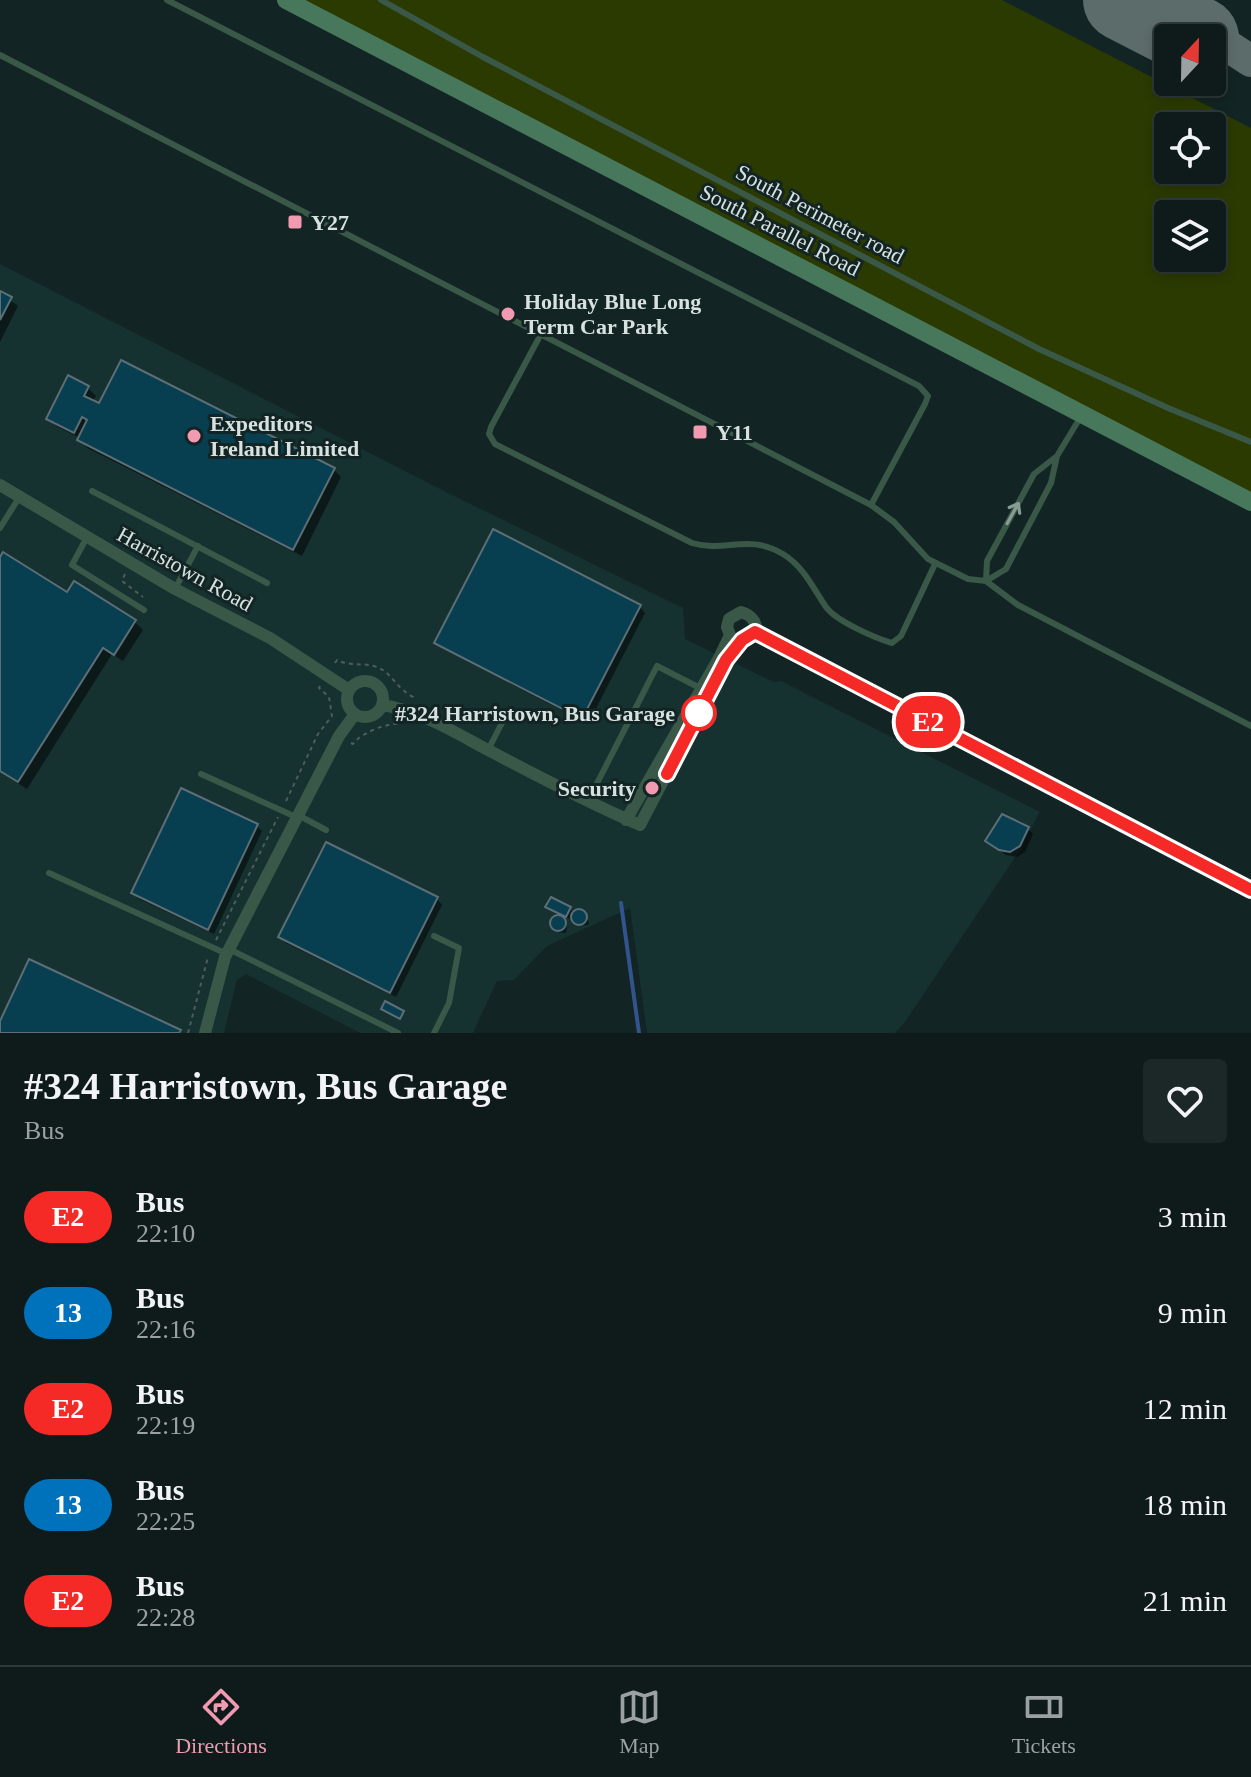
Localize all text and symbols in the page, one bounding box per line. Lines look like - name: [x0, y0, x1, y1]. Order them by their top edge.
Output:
- north arrow: [1154, 24, 1226, 96]
- map controls: [1154, 24, 1226, 272]
- button: locate: [1154, 112, 1226, 184]
- street label: South Perimeter road: [732, 159, 908, 269]
- street label: South Parallel Road: [696, 179, 864, 281]
- button: layers: [1154, 200, 1226, 272]
- place label: Y27: [311, 210, 349, 235]
- marker: Y27: [286, 213, 304, 231]
- place label: Holiday Blue Long Term Car Park: [524, 289, 701, 339]
- marker: Holiday Blue Long Term Car Park: [499, 305, 517, 323]
- place label: Expeditors Ireland Limited: [210, 411, 359, 461]
- place label: Y11: [716, 420, 753, 445]
- marker: Y11: [691, 423, 709, 441]
- marker: Expeditors Ireland Limited: [185, 427, 203, 445]
- one-way arrow: [1005, 502, 1021, 526]
- street label: Harristown Road: [113, 521, 257, 617]
- marker: #324 Harristown, Bus Garage: [682, 696, 716, 730]
- line badge: E2: [892, 696, 964, 748]
- place label: #324 Harristown, Bus Garage: [395, 701, 675, 726]
- text: E2: [912, 706, 944, 737]
- place label: Security: [558, 776, 636, 801]
- marker: Security: [643, 779, 661, 797]
- button: heart: [1143, 1059, 1227, 1143]
- text: #324 Harristown, Bus Garage: [24, 1065, 507, 1107]
- text: Bus: [24, 1116, 64, 1145]
- text: Bus: [136, 1185, 184, 1218]
- text: 3 min: [1158, 1200, 1227, 1233]
- text: E2: [52, 1201, 84, 1232]
- text: 22:10: [136, 1219, 195, 1248]
- text: Bus: [136, 1281, 184, 1314]
- text: 9 min: [1158, 1296, 1227, 1329]
- text: 13: [54, 1297, 82, 1328]
- text: 22:16: [136, 1315, 195, 1344]
- text: Bus: [136, 1377, 184, 1410]
- text: 12 min: [1143, 1392, 1227, 1425]
- text: E2: [52, 1393, 84, 1424]
- text: 22:19: [136, 1411, 195, 1440]
- text: Bus: [136, 1473, 184, 1506]
- text: 18 min: [1143, 1488, 1227, 1521]
- text: 13: [54, 1489, 82, 1520]
- text: 22:25: [136, 1507, 195, 1536]
- text: Bus: [136, 1569, 184, 1602]
- text: 21 min: [1143, 1584, 1227, 1617]
- text: E2: [52, 1585, 84, 1616]
- text: 22:28: [136, 1603, 195, 1632]
- tab: Directions: [175, 1685, 267, 1759]
- tab: Map: [617, 1685, 661, 1759]
- tab: Tickets: [1012, 1685, 1076, 1759]

